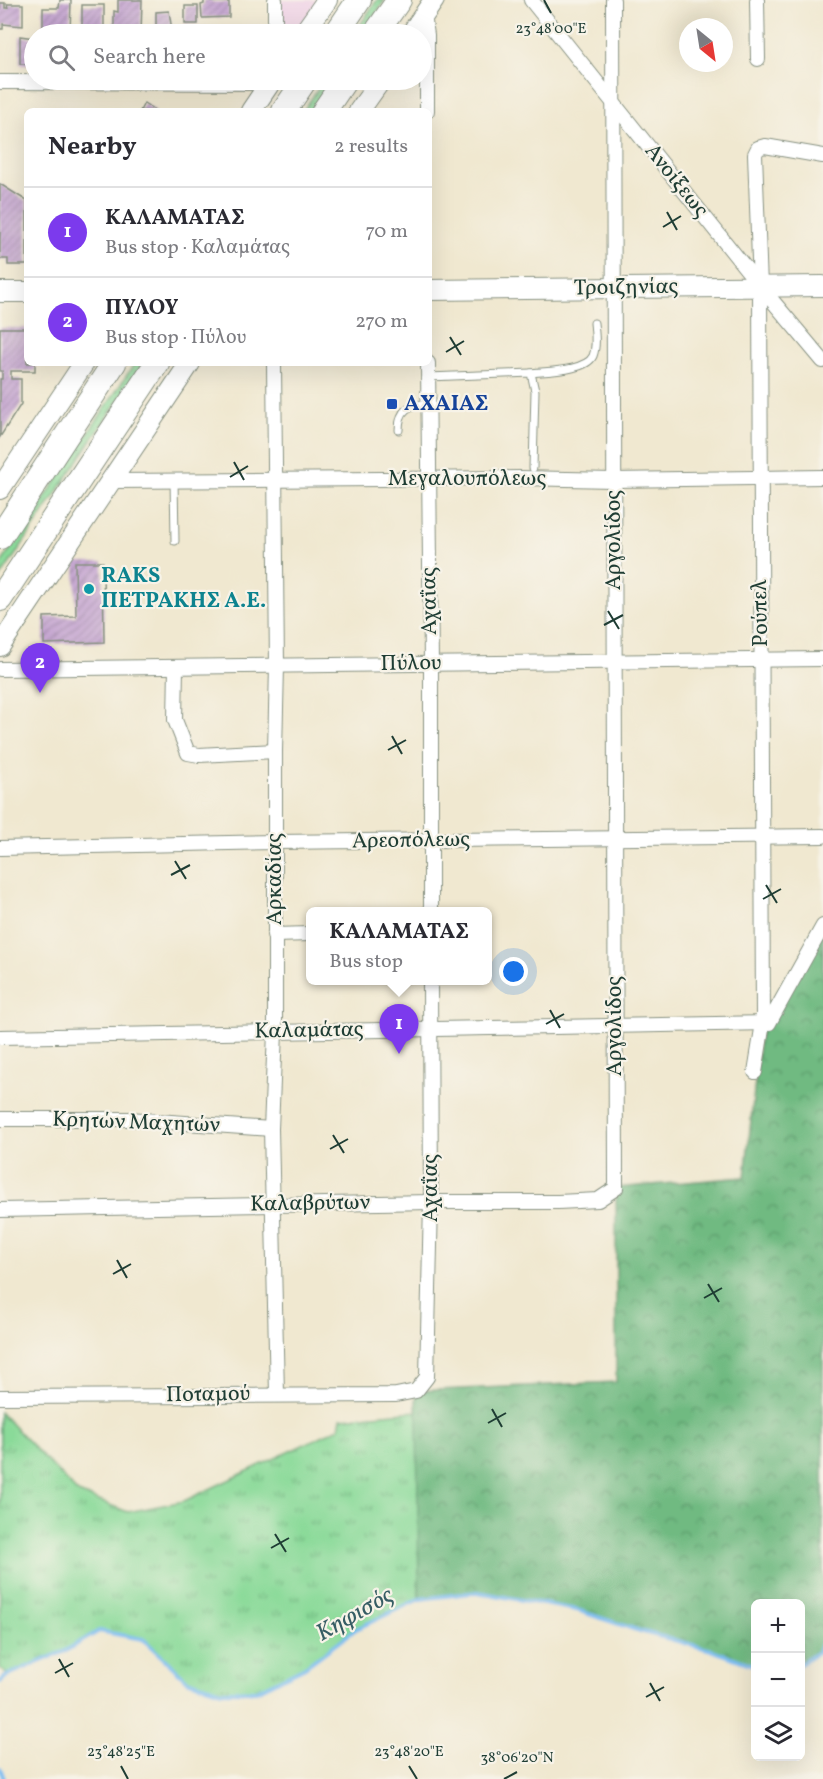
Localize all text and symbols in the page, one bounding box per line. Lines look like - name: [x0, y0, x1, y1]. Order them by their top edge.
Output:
- north arrow: [679, 18, 733, 72]
- text: 23°48'00"E: [516, 19, 586, 40]
- search box: [24, 24, 432, 90]
- icon: search: [45, 41, 78, 74]
- text: Search here: [93, 42, 206, 73]
- text: Nearby: [48, 129, 137, 165]
- text: 2 results: [334, 133, 408, 161]
- street label: Ανοίξεως: [636, 137, 716, 225]
- text: ΚΑΛΑΜΑΤΑΣ: [105, 203, 244, 234]
- text: 1: [63, 218, 72, 246]
- text: 70 m: [365, 218, 408, 246]
- text: Bus stop · Καλαμάτας: [105, 234, 290, 262]
- street label: Τροιζηνίας: [573, 272, 679, 304]
- text: ΠΥΛΟΥ: [105, 293, 178, 324]
- text: 2: [62, 308, 73, 336]
- text: 270 m: [355, 308, 408, 336]
- text: Bus stop · Πύλου: [105, 324, 246, 352]
- place label: AXAΙΑΣ: [404, 389, 488, 420]
- marker: AXAΙΑΣ: [385, 397, 399, 411]
- street label: Μεγαλουπόλεως: [388, 464, 546, 495]
- street label: Αργολίδος: [599, 490, 630, 590]
- place label: RAKS ΠΕΤΡΑΚΗΣ Α.Ε.: [101, 561, 266, 617]
- street label: Αχαΐας: [414, 566, 446, 635]
- street label: Ρούπελ: [745, 579, 777, 647]
- marker: RAKS ΠΕΤΡΑΚΗΣ Α.Ε.: [82, 582, 96, 596]
- pin: 2: [20, 644, 60, 693]
- street label: Πύλου: [380, 648, 442, 680]
- street label: Αρεοπόλεως: [352, 824, 470, 858]
- street label: Αρκαδίας: [260, 833, 291, 925]
- popup: [306, 907, 492, 985]
- text: ΚΑΛΑΜΑΤΑΣ: [329, 917, 469, 948]
- text: Bus stop: [329, 948, 403, 976]
- your location: [499, 957, 528, 986]
- street label: Αργολίδος: [600, 976, 631, 1076]
- pin: 1: [380, 1004, 418, 1054]
- street label: Καλαμάτας: [254, 1015, 364, 1047]
- street label: Κρητών Μαχητών: [52, 1105, 221, 1141]
- street label: Αχαΐας: [416, 1154, 447, 1222]
- street label: Καλαβρύτων: [250, 1187, 371, 1221]
- street label: Ποταμού: [166, 1379, 250, 1411]
- water label: Κηφισός: [310, 1579, 400, 1651]
- map controls: [751, 1599, 805, 1761]
- button: +: [751, 1599, 805, 1653]
- button: −: [751, 1653, 805, 1707]
- button: layers: [751, 1707, 805, 1761]
- text: 23°48'25"E: [87, 1742, 155, 1763]
- text: 23°48'20"E: [374, 1742, 444, 1763]
- text: 38°06'20"N: [480, 1748, 554, 1769]

